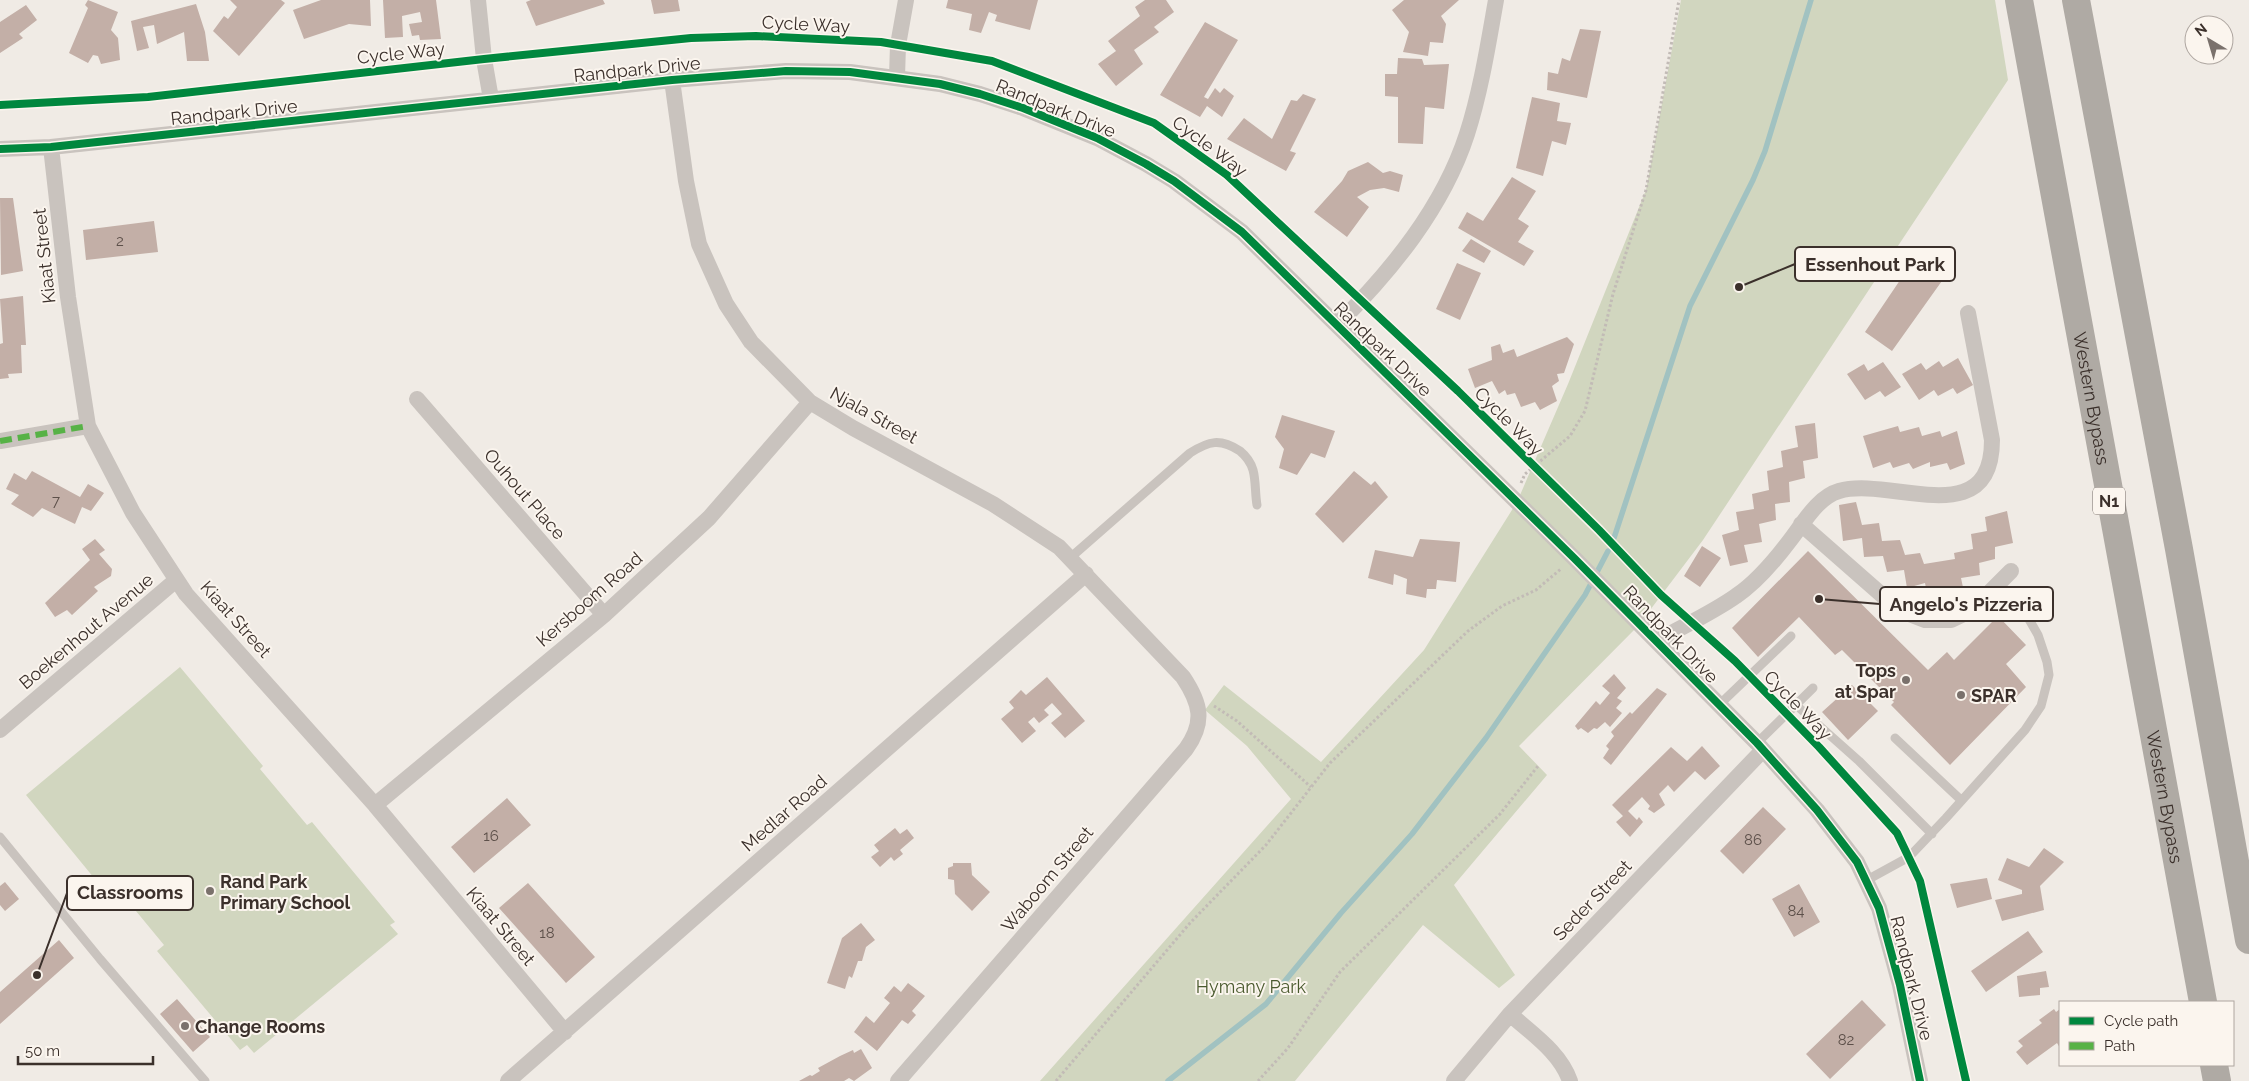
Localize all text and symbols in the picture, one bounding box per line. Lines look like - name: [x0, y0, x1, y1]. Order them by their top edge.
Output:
- street label: Cycle Way: [761, 11, 851, 37]
- north arrow: [2184, 15, 2234, 65]
- text: N: [2192, 20, 2210, 39]
- street label: Cycle Way: [356, 38, 446, 68]
- street label: Randpark Drive: [573, 52, 702, 86]
- street label: Randpark Drive: [993, 74, 1119, 142]
- street label: Randpark Drive: [170, 95, 299, 129]
- street label: Cycle Way: [1168, 111, 1252, 181]
- street label: Kiaat Street: [29, 207, 59, 305]
- house number: 2: [116, 232, 124, 250]
- callout: Essenhout Park: [1795, 247, 1955, 281]
- text: Essenhout Park: [1805, 253, 1945, 275]
- street label: Randpark Drive: [1330, 297, 1436, 401]
- street label: Western Bypass: [2070, 330, 2115, 467]
- street label: Njala Street: [827, 382, 921, 448]
- street label: Cycle Way: [1470, 382, 1548, 460]
- street label: Ouhout Place: [480, 444, 570, 544]
- road number: N1: [2093, 488, 2125, 514]
- house number: 7: [52, 492, 60, 510]
- street label: Kersboom Road: [532, 547, 646, 651]
- street label: Boekenhout Avenue: [15, 569, 158, 693]
- street label: Kiaat Street: [196, 576, 276, 662]
- street label: Randpark Drive: [1619, 581, 1723, 687]
- callout: Angelo's Pizzeria: [1880, 587, 2053, 621]
- text: Angelo's Pizzeria: [1890, 593, 2042, 615]
- place label: Tops at Spar: [1835, 660, 1896, 702]
- street label: Cycle Way: [1760, 666, 1836, 744]
- marker: Tops at Spar: [1900, 674, 1912, 686]
- place label: SPAR: [1971, 685, 2016, 706]
- marker: SPAR: [1955, 689, 1967, 701]
- street label: Western Bypass: [2143, 729, 2188, 865]
- street label: Medlar Road: [737, 770, 831, 856]
- street label: Waboom Street: [997, 822, 1097, 936]
- house number: 16: [483, 827, 499, 845]
- house number: 86: [1744, 831, 1762, 849]
- street label: Seder Street: [1548, 855, 1636, 945]
- place label: Rand Park Primary School: [220, 871, 350, 913]
- callout: Classrooms: [67, 876, 193, 910]
- text: Classrooms: [77, 881, 183, 903]
- street label: Kiaat Street: [462, 883, 540, 969]
- marker: Rand Park Primary School: [204, 885, 216, 897]
- house number: 84: [1787, 902, 1805, 920]
- street label: Randpark Drive: [1886, 914, 1938, 1043]
- house number: 18: [539, 924, 555, 942]
- park label: Hymany Park: [1196, 976, 1307, 997]
- legend: [2059, 1001, 2234, 1066]
- text: Cycle path: [2104, 1012, 2178, 1030]
- place label: Change Rooms: [195, 1016, 325, 1037]
- marker: Change Rooms: [179, 1020, 191, 1032]
- house number: 82: [1838, 1031, 1855, 1049]
- scale bar: [18, 1034, 152, 1066]
- text: Path: [2104, 1037, 2135, 1055]
- text: 50 m: [25, 1042, 60, 1060]

